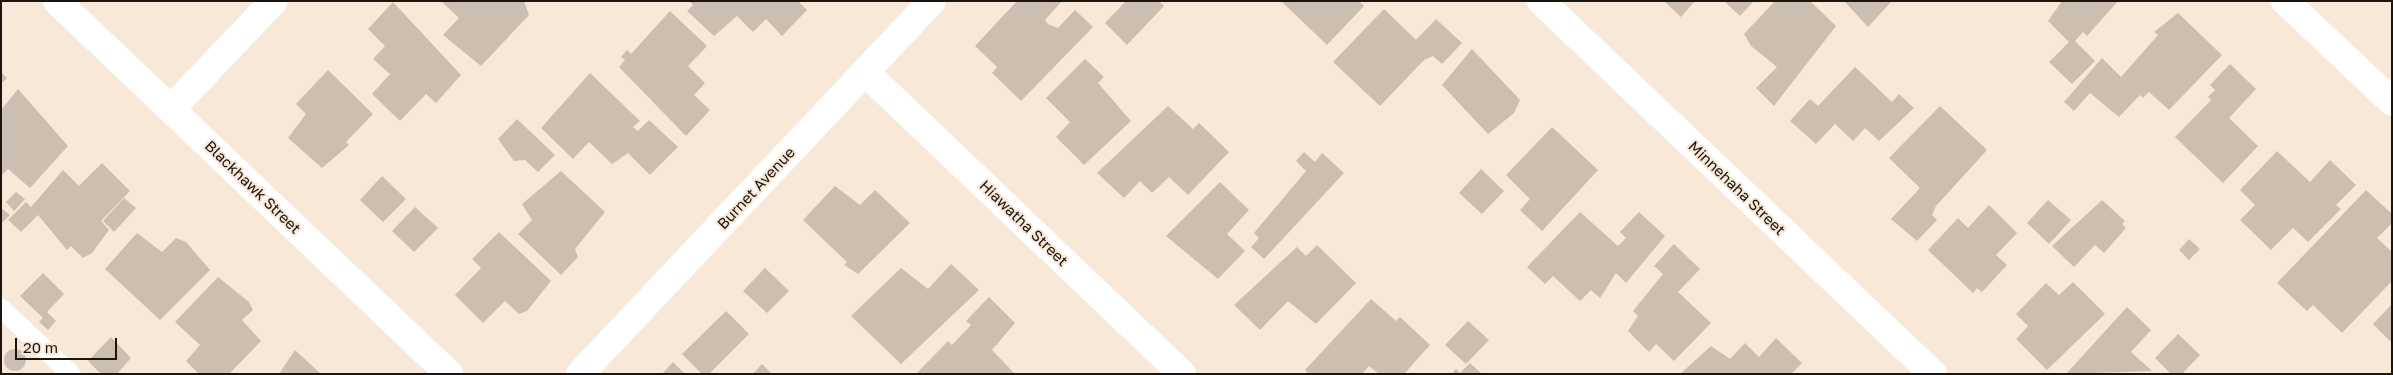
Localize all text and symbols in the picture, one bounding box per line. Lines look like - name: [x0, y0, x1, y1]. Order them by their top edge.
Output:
- street label: Blackhawk Street: [201, 137, 305, 237]
- street label: Minnehaha Street: [1685, 137, 1789, 239]
- street label: Burnet Avenue: [713, 143, 799, 233]
- street label: Hiawatha Street: [976, 176, 1072, 270]
- scale bar: [18, 328, 120, 360]
- text: 20 m: [23, 338, 58, 356]

